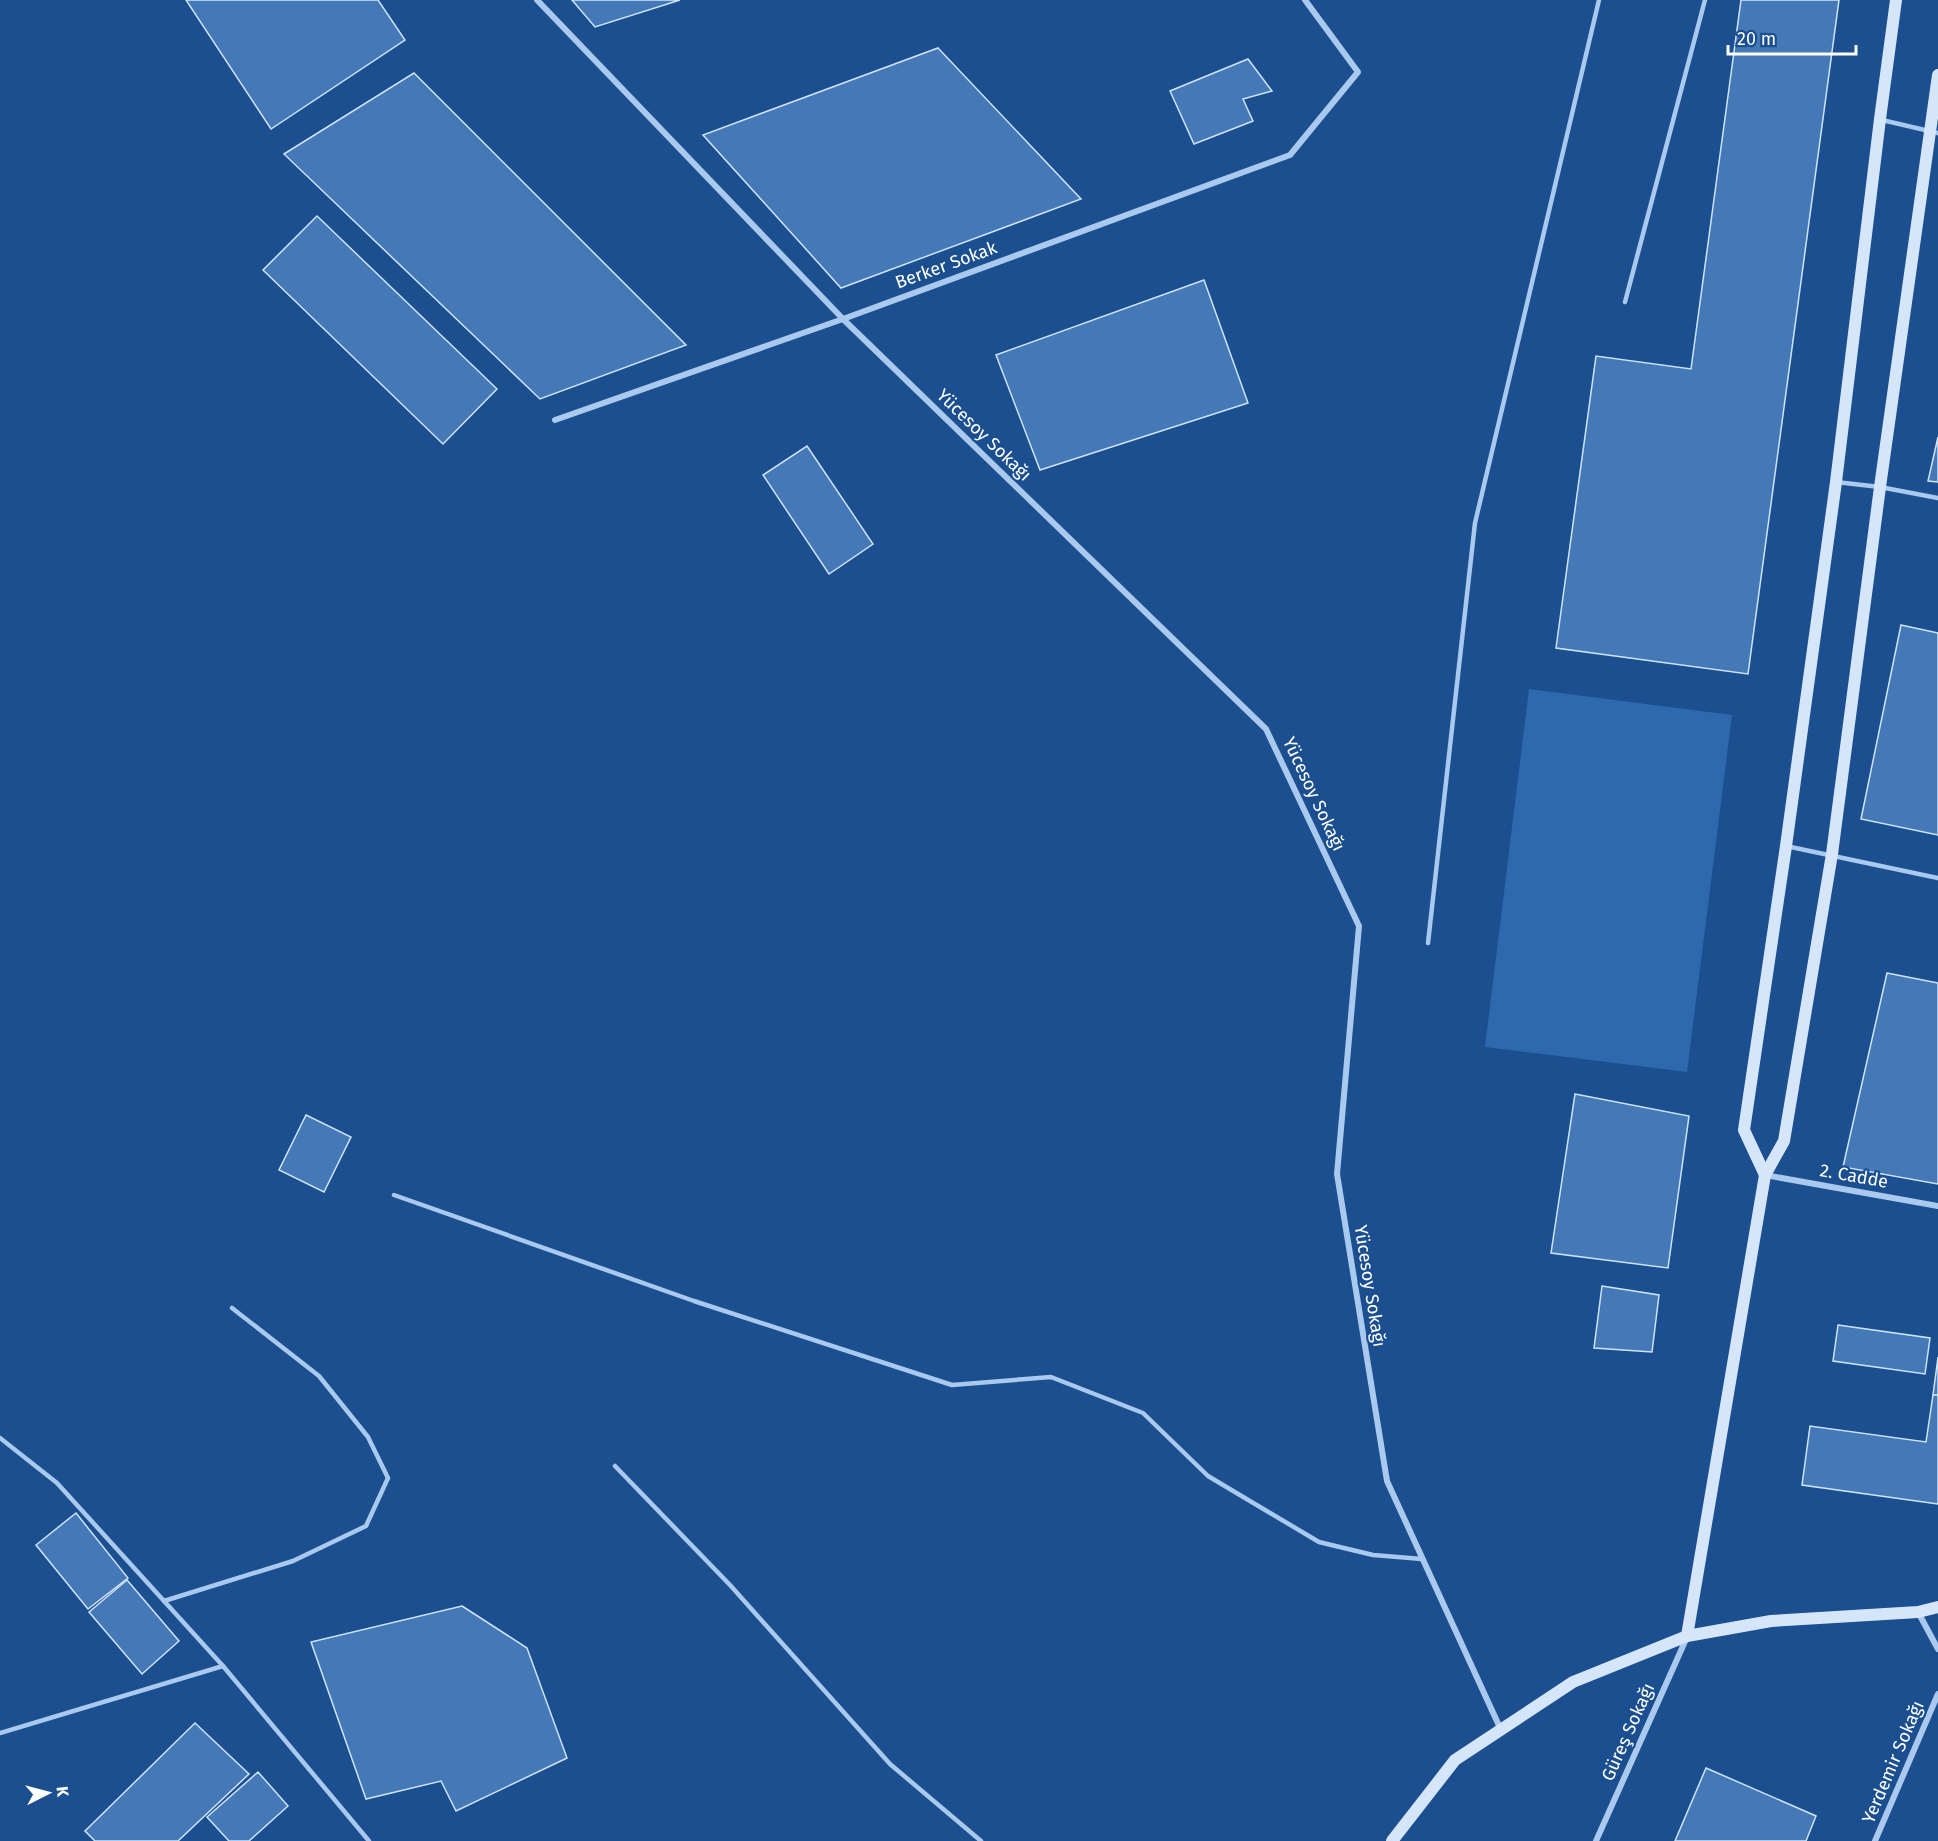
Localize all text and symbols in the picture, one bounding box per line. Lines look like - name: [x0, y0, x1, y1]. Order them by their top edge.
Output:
- scale bar: [1728, 18, 1856, 56]
- text: 20 m: [1737, 28, 1776, 50]
- street label: Berker Sokak: [892, 236, 1001, 294]
- street label: Yücesoy Sokağı: [932, 384, 1036, 486]
- street label: Yücesoy Sokağı: [1278, 733, 1350, 855]
- street label: 2. Cadde: [1818, 1159, 1890, 1193]
- street label: Yücesoy Sokağı: [1349, 1223, 1391, 1349]
- street label: Güreş Sokağı: [1597, 1680, 1659, 1784]
- street label: Yerdemir Sokağı: [1857, 1697, 1929, 1827]
- north arrow: [18, 1763, 78, 1823]
- text: K: [52, 1785, 72, 1798]

